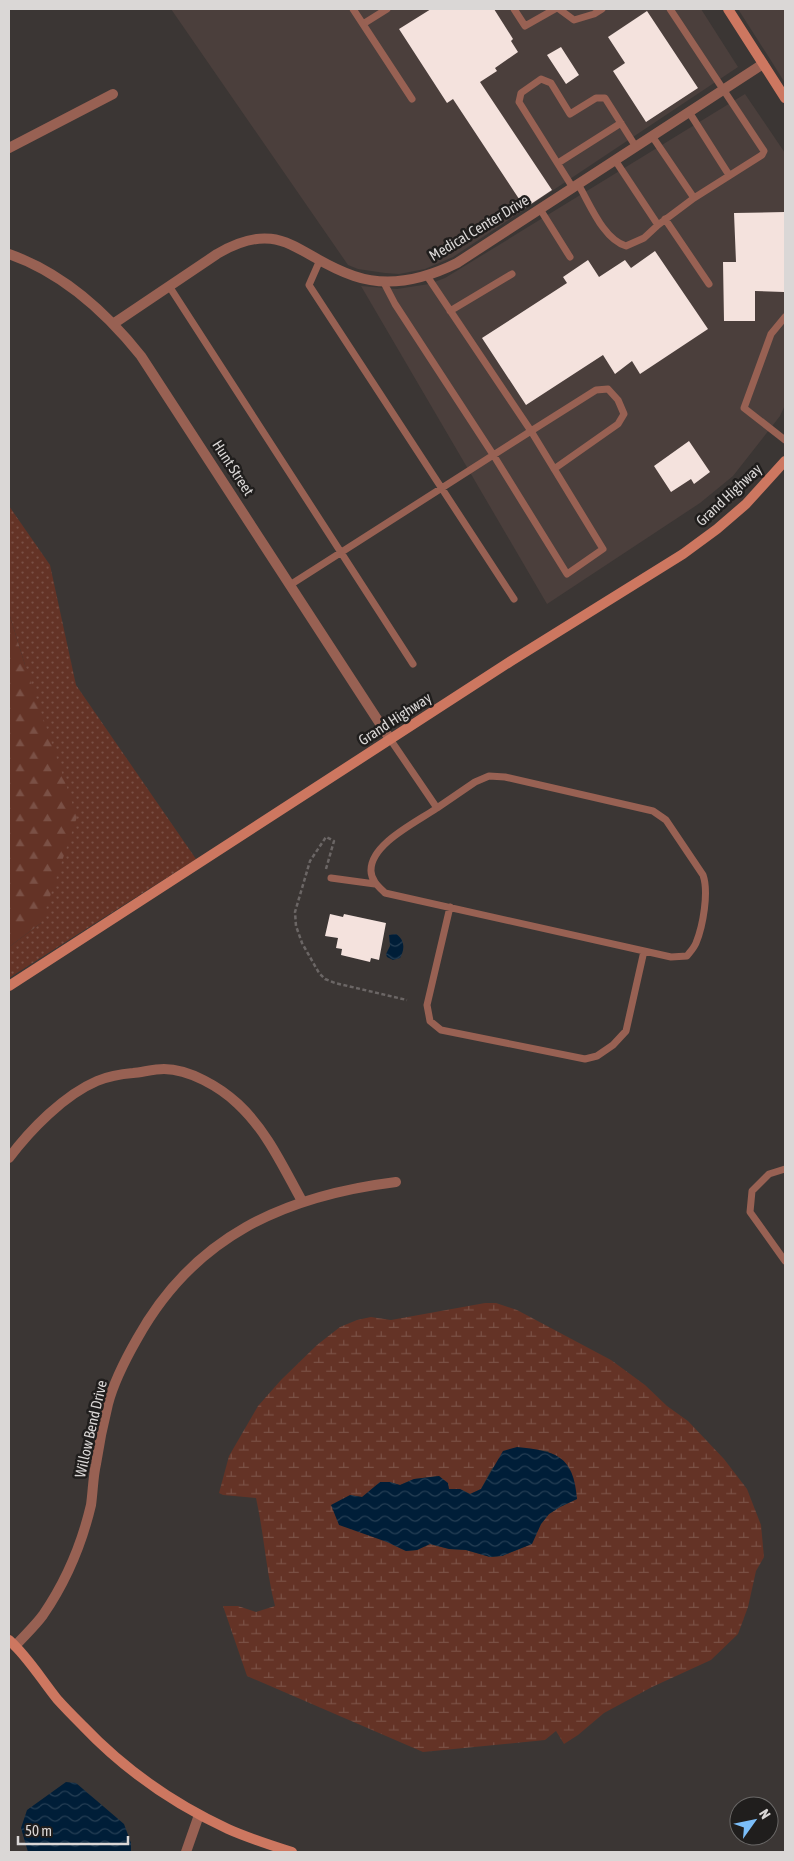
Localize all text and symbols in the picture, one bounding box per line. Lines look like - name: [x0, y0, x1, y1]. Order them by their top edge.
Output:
- street label: Medical Center Drive: [426, 191, 532, 264]
- street label: Hunt Street: [209, 437, 258, 499]
- street label: Grand Highway: [692, 460, 765, 529]
- street label: Grand Highway: [355, 689, 434, 748]
- street label: Willow Bend Drive: [71, 1378, 110, 1479]
- north arrow: [729, 1796, 779, 1846]
- text: N: [756, 1806, 774, 1822]
- scale bar: [18, 1814, 128, 1846]
- text: 50 m: [25, 1822, 52, 1839]

